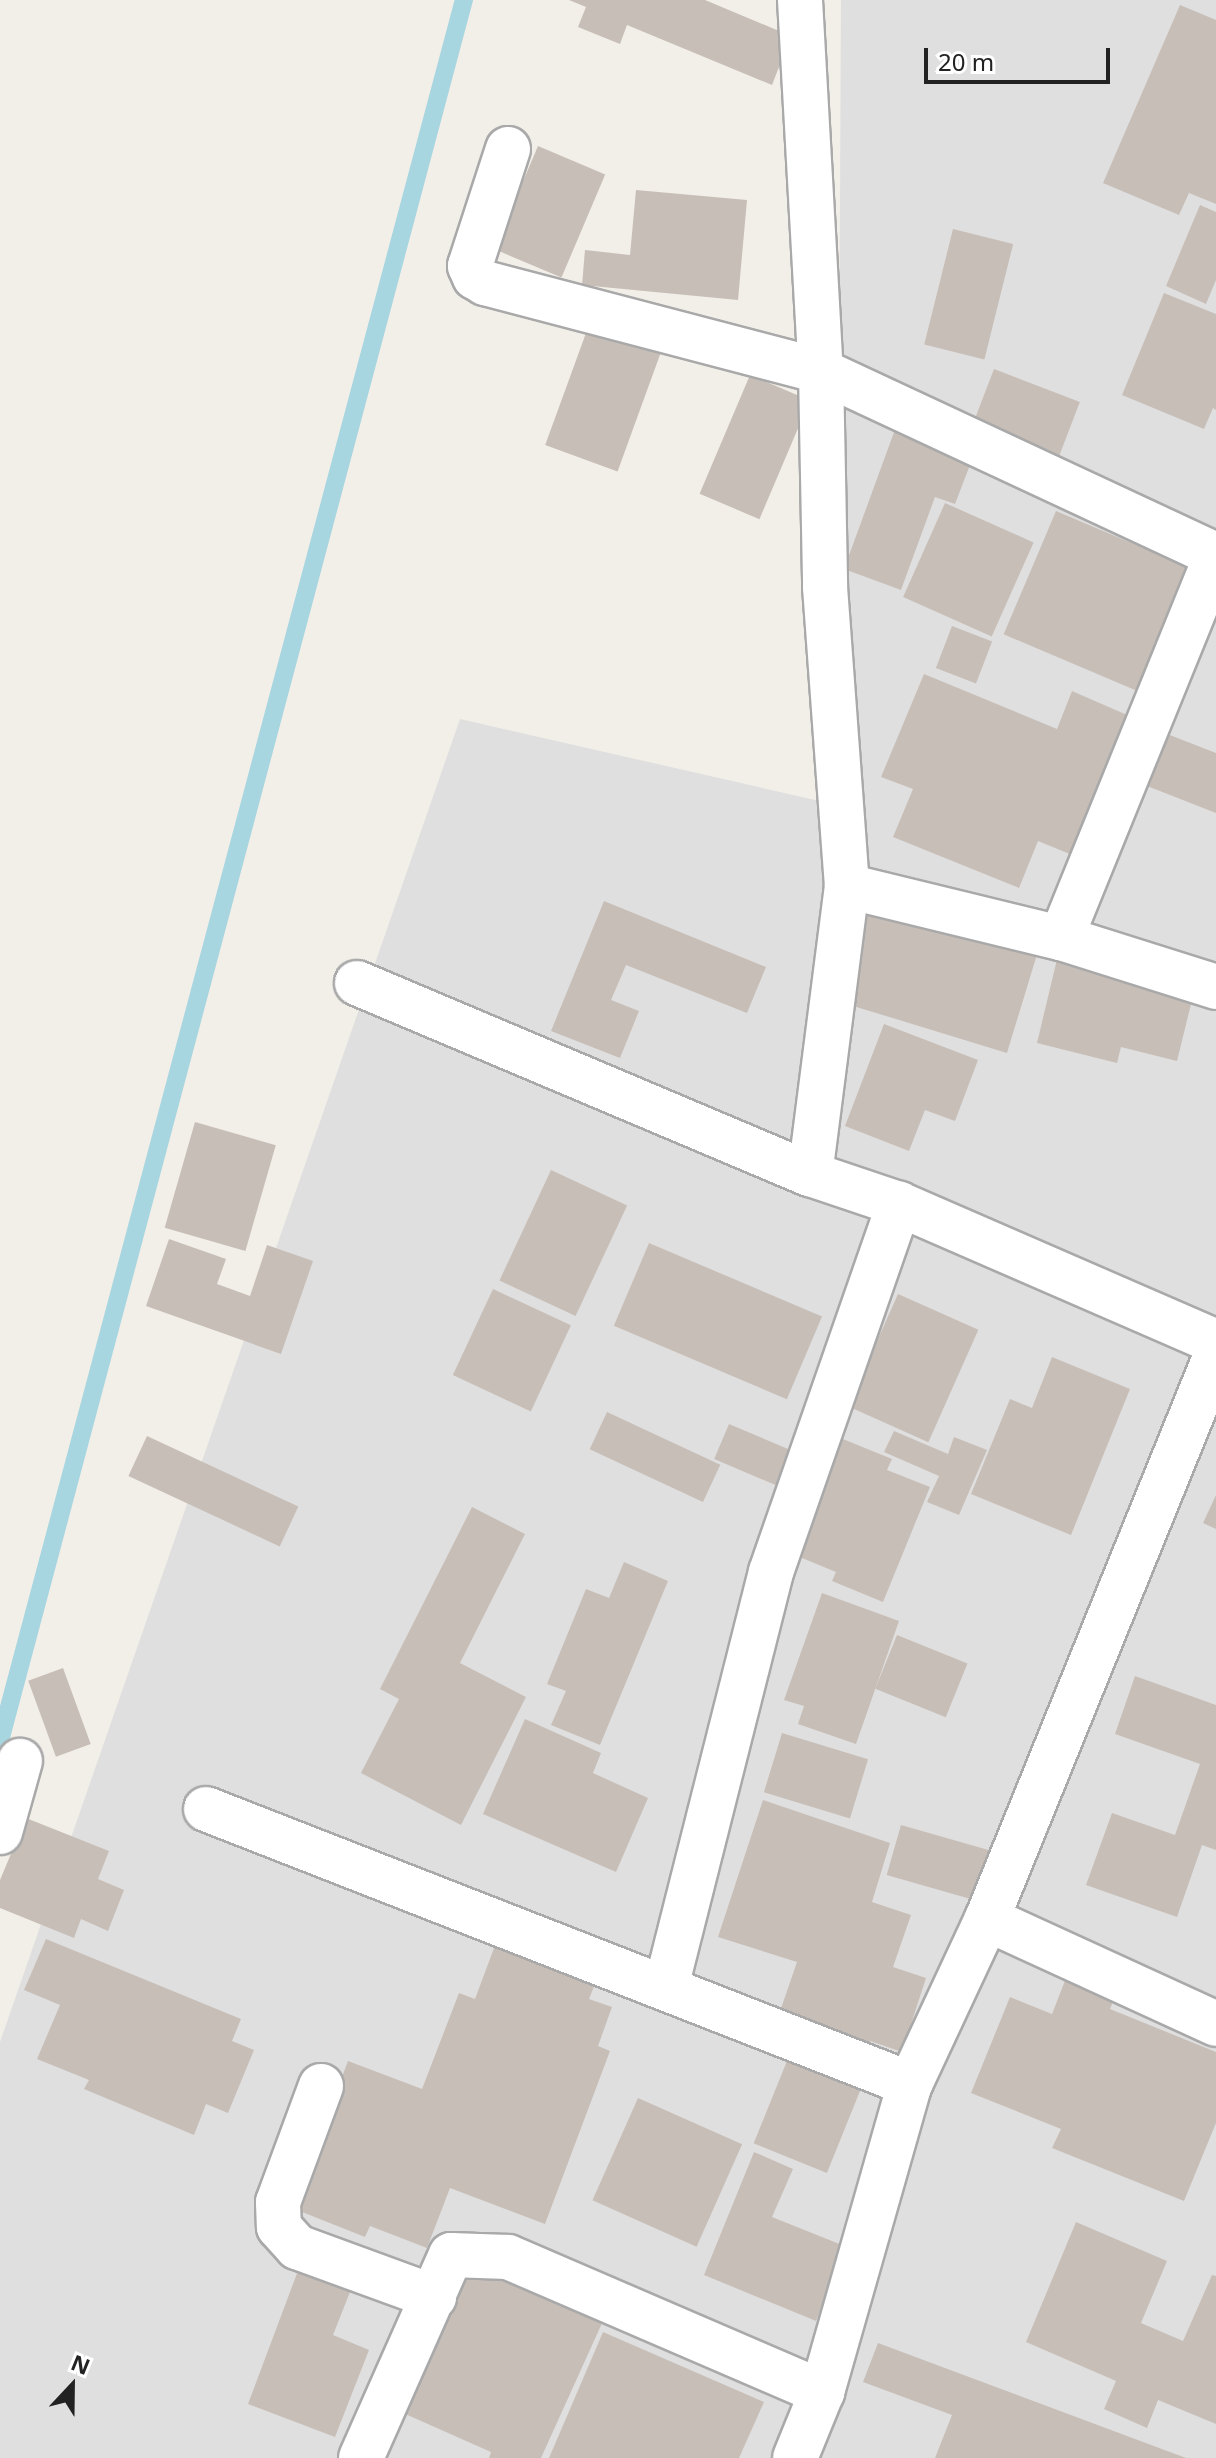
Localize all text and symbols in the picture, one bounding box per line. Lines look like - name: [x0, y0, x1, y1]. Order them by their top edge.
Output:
- scale bar: [928, 32, 1114, 82]
- text: 20 m: [938, 45, 994, 78]
- north arrow: [32, 2346, 112, 2426]
- text: N: [67, 2346, 95, 2381]

